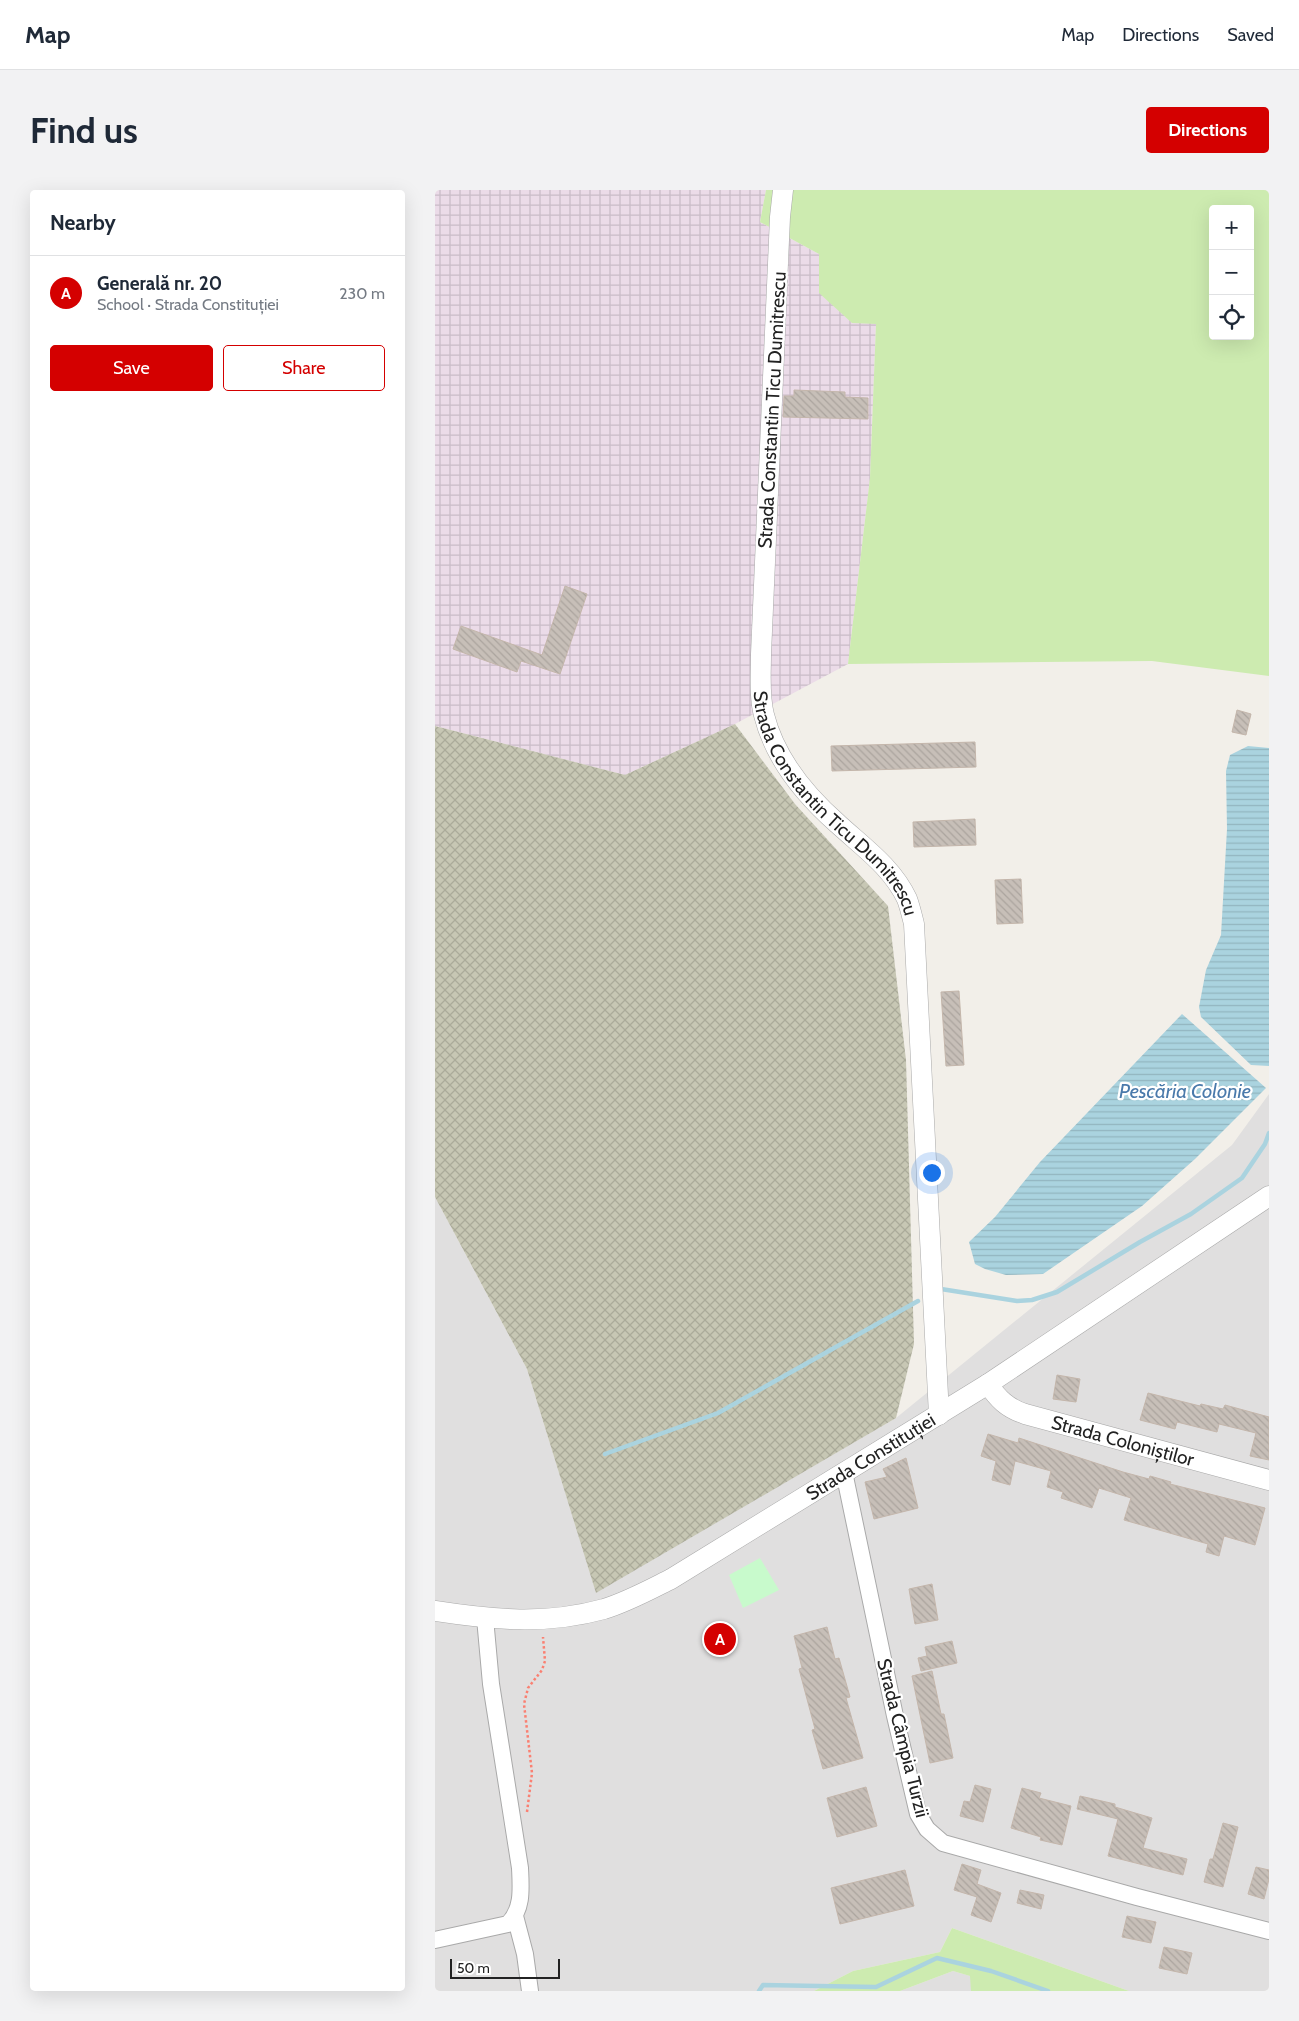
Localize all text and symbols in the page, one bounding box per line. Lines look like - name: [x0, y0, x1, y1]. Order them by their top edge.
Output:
- text: Map: [25, 20, 71, 49]
- text: Map: [1061, 24, 1094, 46]
- text: Directions: [1122, 24, 1199, 46]
- text: Saved: [1227, 24, 1274, 46]
- button: Directions: [1146, 107, 1269, 153]
- text: Find us: [30, 109, 138, 152]
- map controls: [1209, 205, 1254, 340]
- button: +: [1209, 205, 1254, 250]
- text: Nearby: [50, 210, 116, 235]
- button: −: [1209, 250, 1254, 295]
- street label: Strada Constantin Ticu Dumitrescu: [753, 271, 791, 549]
- text: Generală nr. 20: [97, 272, 222, 295]
- text: A: [61, 284, 71, 303]
- text: 230 m: [339, 284, 385, 303]
- text: School · Strada Constituției: [97, 295, 279, 314]
- button: locate: [1209, 295, 1254, 340]
- button: Save: [50, 345, 213, 391]
- button: Share: [223, 345, 385, 391]
- street label: Strada Constantin Ticu Dumitrescu: [749, 690, 923, 918]
- water label: Pescăria Colonie: [1119, 1079, 1251, 1103]
- your location: [919, 1160, 945, 1186]
- street label: Strada Constituției: [802, 1408, 939, 1505]
- street label: Strada Coloniștilor: [1049, 1410, 1197, 1471]
- pin: A: [704, 1620, 736, 1658]
- street label: Strada Câmpia Turzii: [872, 1656, 934, 1820]
- scale bar: [450, 1956, 560, 1979]
- text: 50 m: [457, 1959, 490, 1977]

